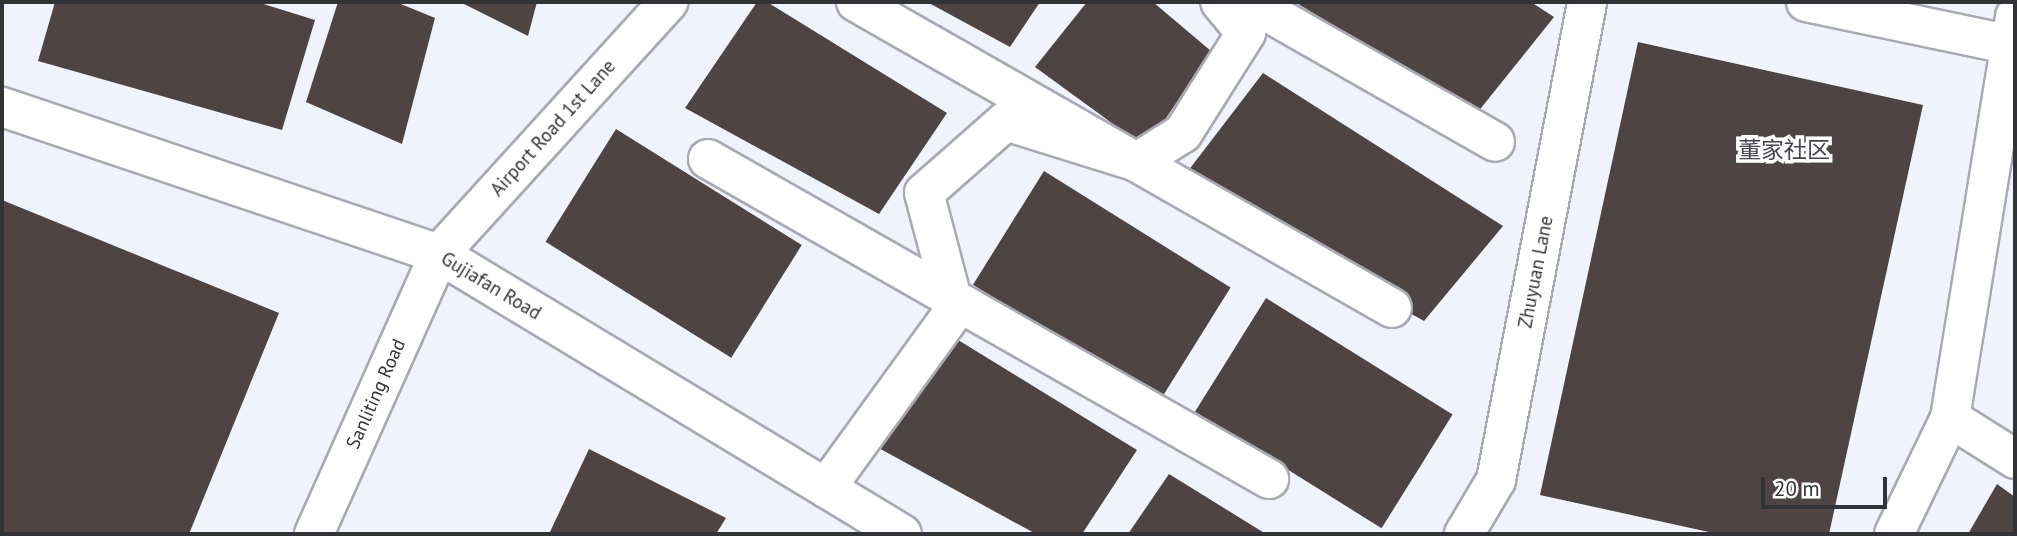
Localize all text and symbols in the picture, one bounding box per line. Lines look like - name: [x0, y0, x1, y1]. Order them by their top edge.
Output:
- street label: Airport Road 1st Lane: [486, 55, 620, 201]
- district label: 董家社区: [1738, 136, 1830, 164]
- street label: Zhuyuan Lane: [1514, 214, 1558, 330]
- street label: Gujiafan Road: [437, 247, 545, 325]
- street label: Sanliting Road: [342, 335, 410, 453]
- scale bar: [1765, 462, 1891, 506]
- text: 20 m: [1774, 475, 1820, 502]

